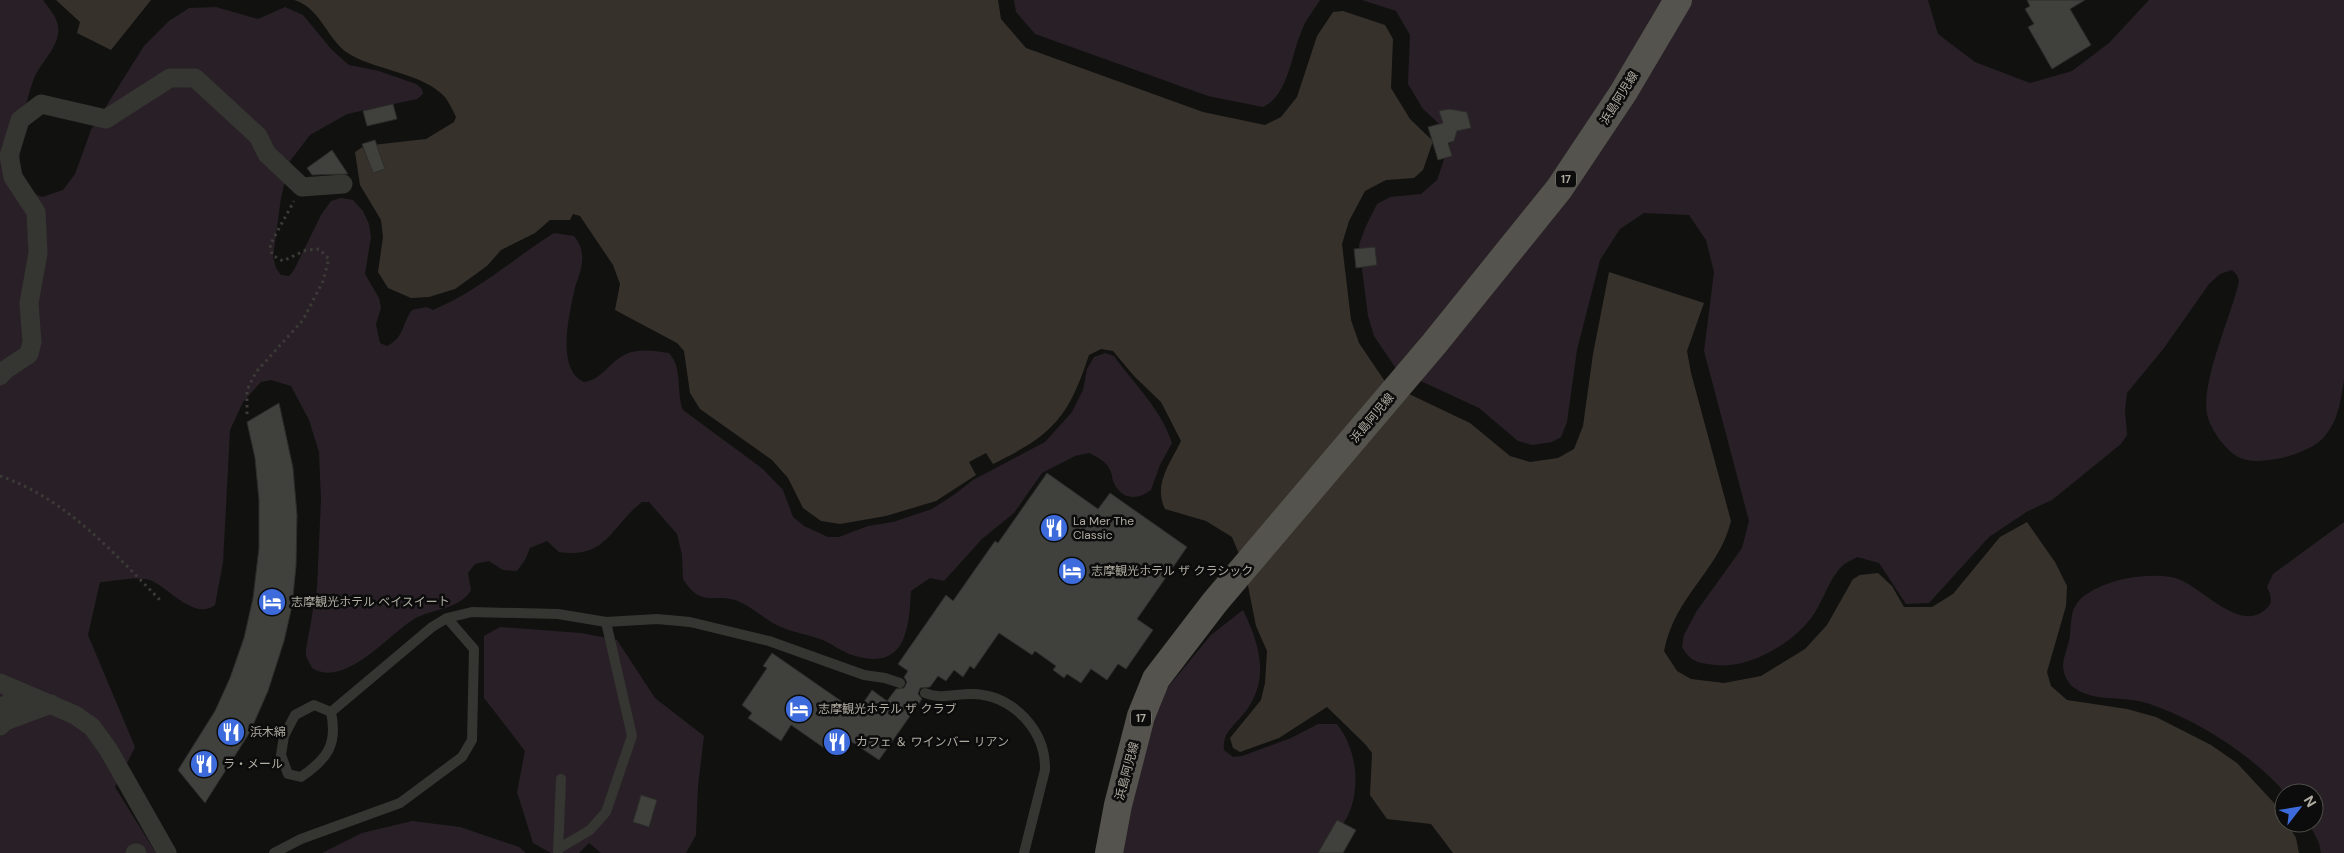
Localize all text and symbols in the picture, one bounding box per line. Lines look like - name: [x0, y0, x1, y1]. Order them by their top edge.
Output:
- street label: 浜島阿児線: [1596, 68, 1642, 128]
- road number: 17: [1556, 170, 1576, 188]
- street label: 浜島阿児線: [1347, 390, 1397, 446]
- restaurant icon: La Mer The Classic: [1039, 513, 1069, 543]
- place label: La Mer The Classic: [1073, 513, 1134, 543]
- hotel icon: 志摩観光ホテル ザ クラシック: [1057, 556, 1087, 586]
- place label: 志摩観光ホテル ザ クラシック: [1091, 563, 1253, 579]
- hotel icon: 志摩観光ホテル ベイスイート: [257, 587, 287, 617]
- place label: 志摩観光ホテル ベイスイート: [291, 594, 450, 610]
- hotel icon: 志摩観光ホテル ザ クラブ: [784, 694, 814, 724]
- place label: 志摩観光ホテル ザ クラブ: [818, 701, 956, 717]
- road number: 17: [1131, 710, 1151, 726]
- restaurant icon: 浜木綿: [216, 717, 246, 747]
- place label: 浜木綿: [250, 724, 286, 740]
- restaurant icon: カフェ ＆ ワインバー リアン: [822, 727, 852, 757]
- place label: カフェ ＆ ワインバー リアン: [856, 734, 1009, 750]
- street label: 浜島阿児線: [1112, 740, 1142, 802]
- restaurant icon: ラ・メール: [189, 749, 219, 779]
- place label: ラ・メール: [223, 756, 283, 772]
- north arrow: [2274, 783, 2324, 833]
- text: N: [2300, 792, 2320, 810]

